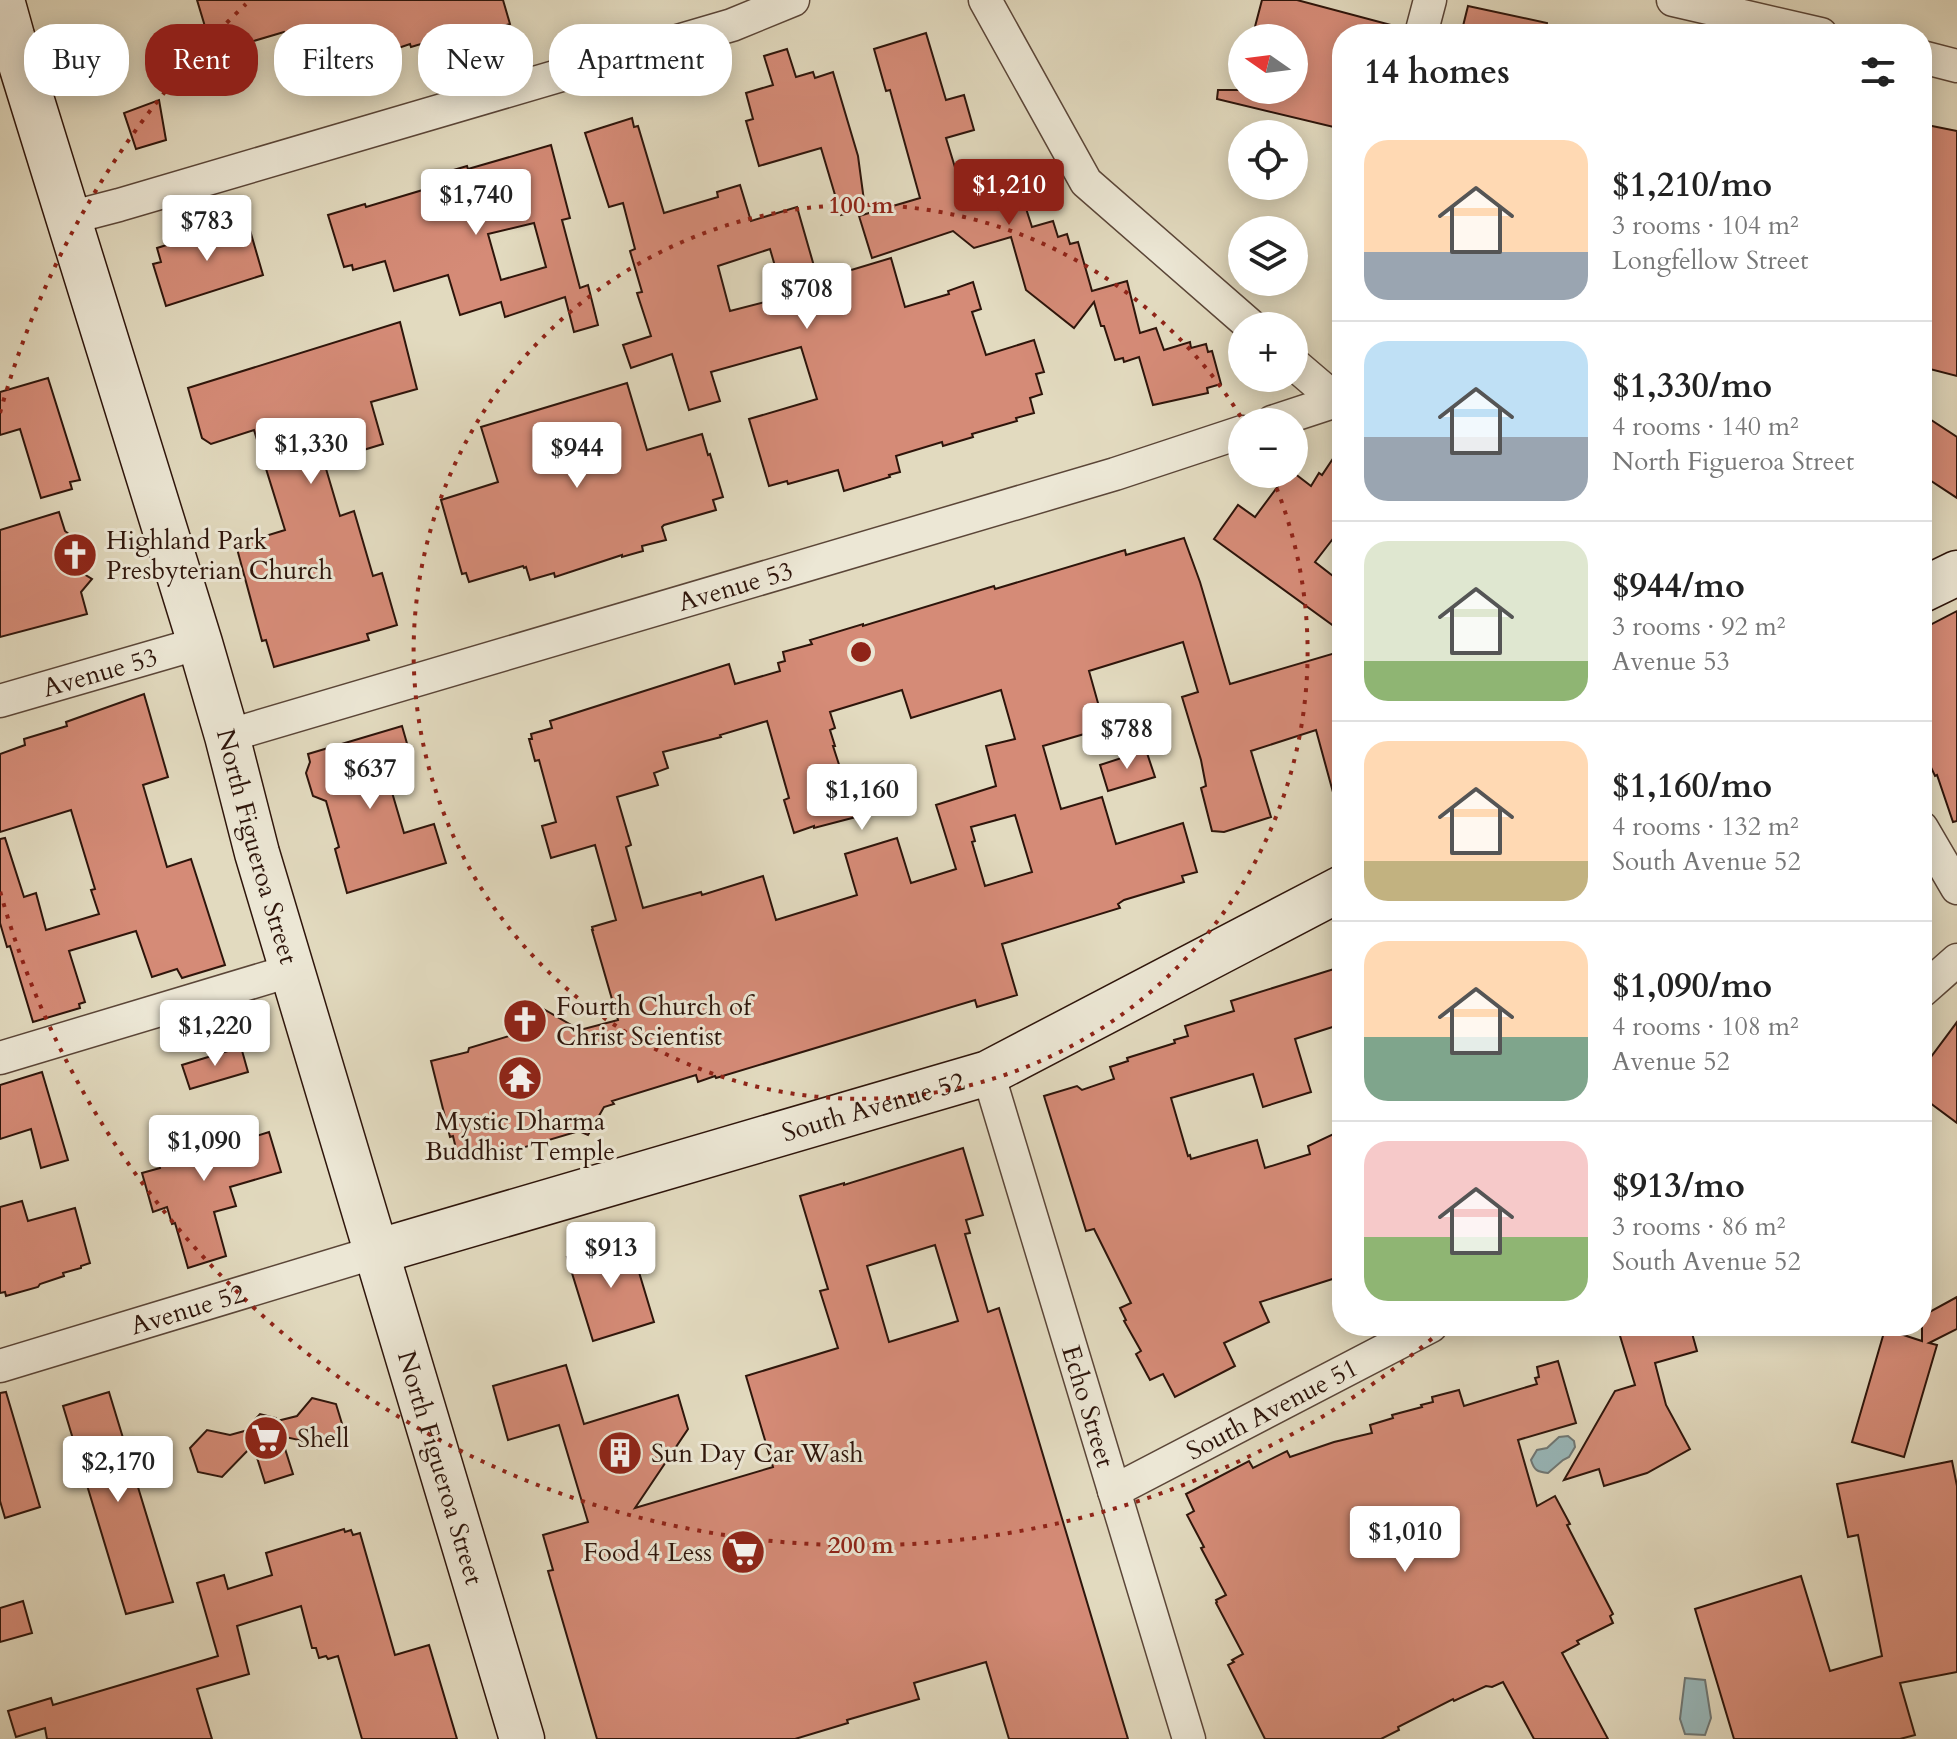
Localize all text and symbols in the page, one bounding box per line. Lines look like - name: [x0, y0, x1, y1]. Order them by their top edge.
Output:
- chip: Buy: [24, 24, 129, 96]
- chip: Rent: [145, 24, 258, 96]
- chip: Filters: [274, 24, 402, 96]
- chip: New: [418, 24, 533, 96]
- chip: Apartment: [549, 24, 732, 96]
- north arrow: [1228, 24, 1308, 104]
- map controls: [1228, 24, 1308, 488]
- text: 14 homes: [1364, 49, 1510, 95]
- icon: filters: [1856, 50, 1900, 94]
- button: locate: [1228, 120, 1308, 200]
- pin: $1,210: [944, 159, 1074, 227]
- text: $1,210/mo: [1612, 162, 1772, 208]
- text: $1,210: [972, 167, 1046, 202]
- pin: $1,740: [411, 169, 541, 237]
- icon: home: [1428, 172, 1524, 268]
- text: $1,740: [439, 177, 513, 212]
- text: 100 m: [828, 189, 895, 222]
- pin: $783: [160, 195, 254, 263]
- text: $783: [180, 203, 234, 238]
- text: 3 rooms · 104 m²: [1612, 208, 1799, 243]
- button: layers: [1228, 216, 1308, 296]
- text: Longfellow Street: [1612, 243, 1809, 278]
- pin: $708: [760, 263, 854, 331]
- text: $708: [780, 271, 834, 306]
- button: +: [1228, 312, 1308, 392]
- text: $1,330/mo: [1612, 363, 1772, 409]
- icon: home: [1428, 373, 1524, 469]
- button: −: [1228, 408, 1308, 488]
- text: 4 rooms · 140 m²: [1612, 409, 1799, 444]
- pin: $1,330: [246, 418, 376, 486]
- pin: $944: [530, 422, 624, 490]
- text: $1,330: [274, 426, 348, 461]
- text: $944: [550, 430, 604, 465]
- text: North Figueroa Street: [1612, 444, 1854, 479]
- place label: Highland Park Presbyterian Church: [106, 523, 333, 588]
- church icon: Highland Park Presbyterian Church: [51, 531, 99, 579]
- street label: Avenue 53: [674, 553, 797, 620]
- text: $944/mo: [1612, 563, 1745, 609]
- icon: home: [1428, 573, 1524, 669]
- text: 3 rooms · 92 m²: [1612, 609, 1785, 644]
- centre of rings: [847, 638, 875, 666]
- street label: Avenue 53: [38, 639, 162, 706]
- text: Avenue 53: [1612, 644, 1730, 679]
- pin: $788: [1080, 703, 1174, 771]
- text: $788: [1100, 711, 1154, 746]
- street label: North Figueroa Street: [208, 725, 306, 968]
- pin: $637: [323, 743, 417, 811]
- text: $637: [343, 751, 397, 786]
- text: $1,160/mo: [1612, 763, 1772, 809]
- pin: $1,160: [797, 764, 927, 832]
- text: $1,160: [825, 772, 899, 807]
- icon: home: [1428, 773, 1524, 869]
- text: 4 rooms · 132 m²: [1612, 809, 1799, 844]
- text: South Avenue 52: [1612, 844, 1801, 879]
- text: $1,090/mo: [1612, 963, 1772, 1009]
- icon: home: [1428, 973, 1524, 1069]
- place label: Fourth Church of Christ Scientist: [556, 989, 755, 1054]
- church icon: Fourth Church of Christ Scientist: [501, 997, 549, 1045]
- pin: $1,220: [150, 1000, 280, 1068]
- text: $1,220: [178, 1008, 252, 1043]
- text: 4 rooms · 108 m²: [1612, 1009, 1799, 1044]
- text: Avenue 52: [1612, 1044, 1730, 1079]
- temple icon: Mystic Dharma Buddhist Temple: [496, 1054, 544, 1102]
- street label: South Avenue 52: [778, 1064, 969, 1150]
- place label: Mystic Dharma Buddhist Temple: [425, 1104, 615, 1169]
- pin: $1,090: [139, 1115, 269, 1183]
- text: $1,090: [167, 1123, 241, 1158]
- text: $913/mo: [1612, 1163, 1745, 1209]
- icon: home: [1428, 1173, 1524, 1269]
- text: 3 rooms · 86 m²: [1612, 1209, 1785, 1244]
- pin: $913: [564, 1222, 658, 1290]
- text: $913: [584, 1230, 638, 1265]
- text: South Avenue 52: [1612, 1244, 1801, 1279]
- street label: Avenue 52: [126, 1276, 249, 1343]
- street label: Echo Street: [1053, 1341, 1123, 1472]
- street label: North Figueroa Street: [389, 1347, 492, 1589]
- street label: South Avenue 51: [1180, 1350, 1364, 1468]
- supermarket icon: Shell: [242, 1414, 290, 1462]
- place label: Shell: [297, 1421, 350, 1456]
- building icon: Sun Day Car Wash: [596, 1429, 644, 1477]
- pin: $2,170: [53, 1436, 183, 1504]
- place label: Sun Day Car Wash: [651, 1436, 864, 1471]
- text: $2,170: [81, 1444, 155, 1479]
- pin: $1,010: [1340, 1506, 1470, 1574]
- text: $1,010: [1368, 1514, 1442, 1549]
- supermarket icon: Food 4 Less: [719, 1528, 767, 1576]
- text: 200 m: [828, 1529, 895, 1562]
- place label: Food 4 Less: [583, 1535, 712, 1570]

